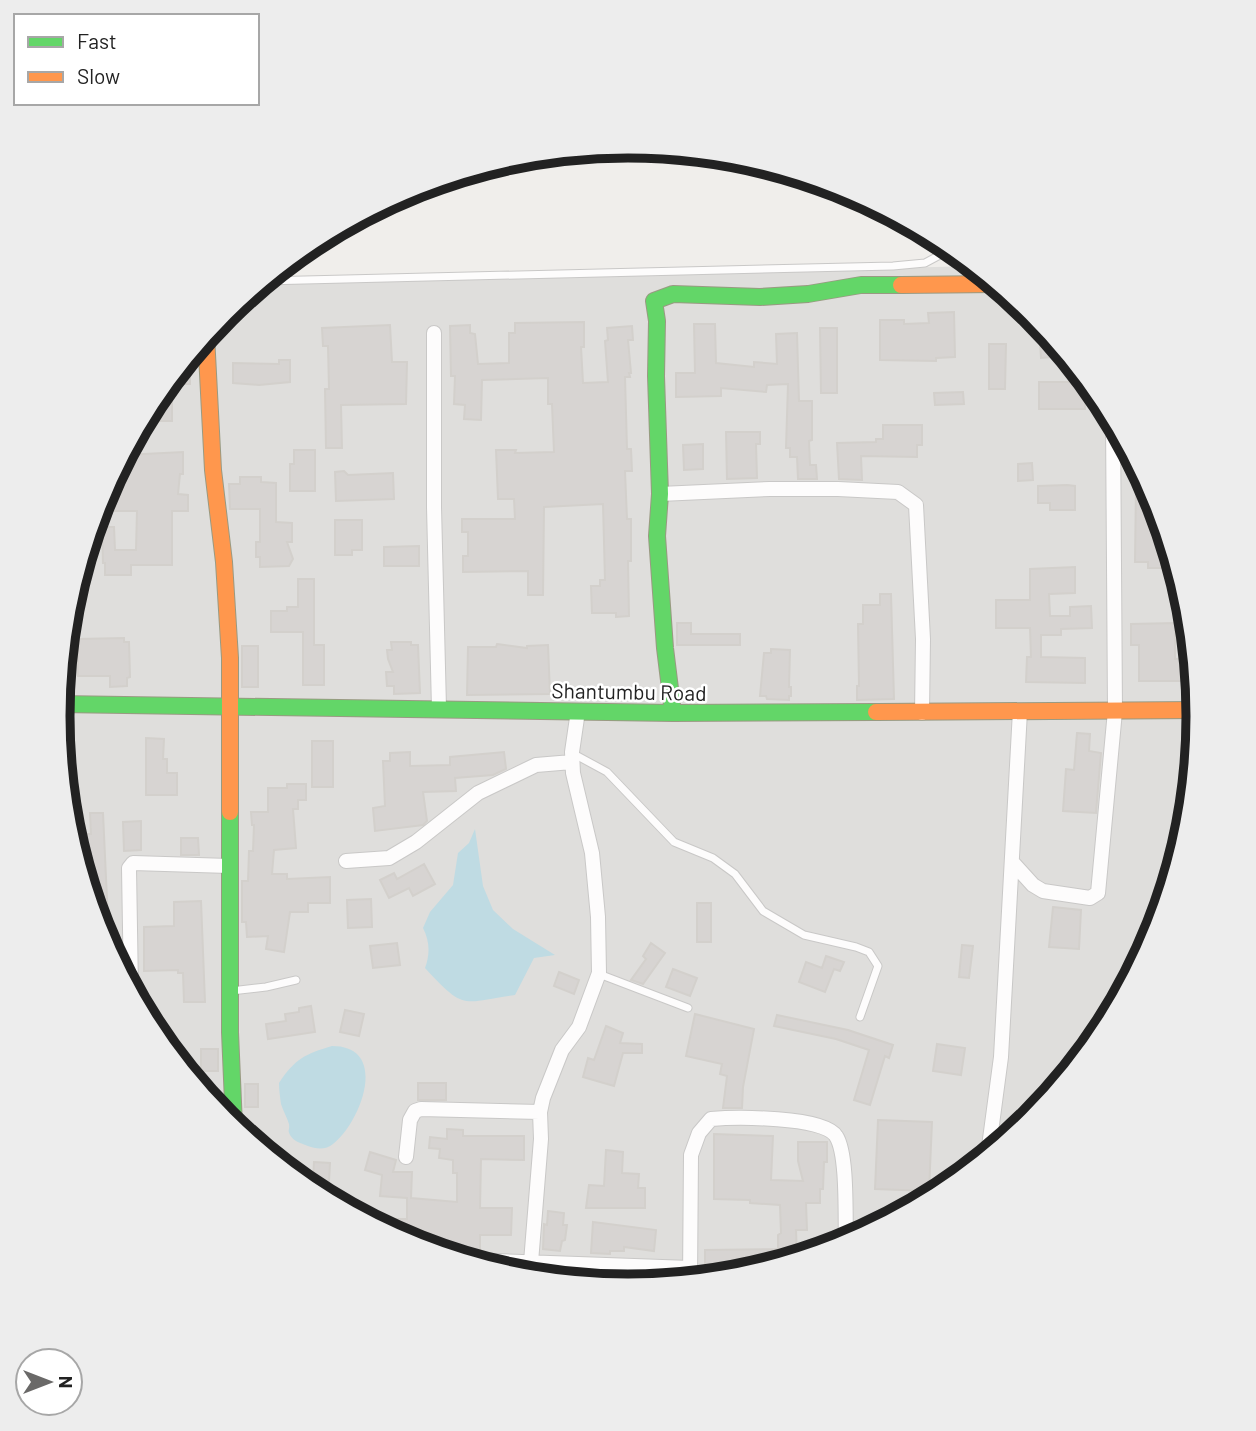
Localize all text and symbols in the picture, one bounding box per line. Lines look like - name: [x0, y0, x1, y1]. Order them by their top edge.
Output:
- legend: [14, 14, 259, 105]
- text: Fast: [77, 28, 117, 53]
- text: Slow: [77, 63, 120, 88]
- street label: Shantumbu Road: [551, 677, 707, 705]
- north arrow: [14, 1347, 84, 1417]
- text: N: [55, 1376, 78, 1388]

